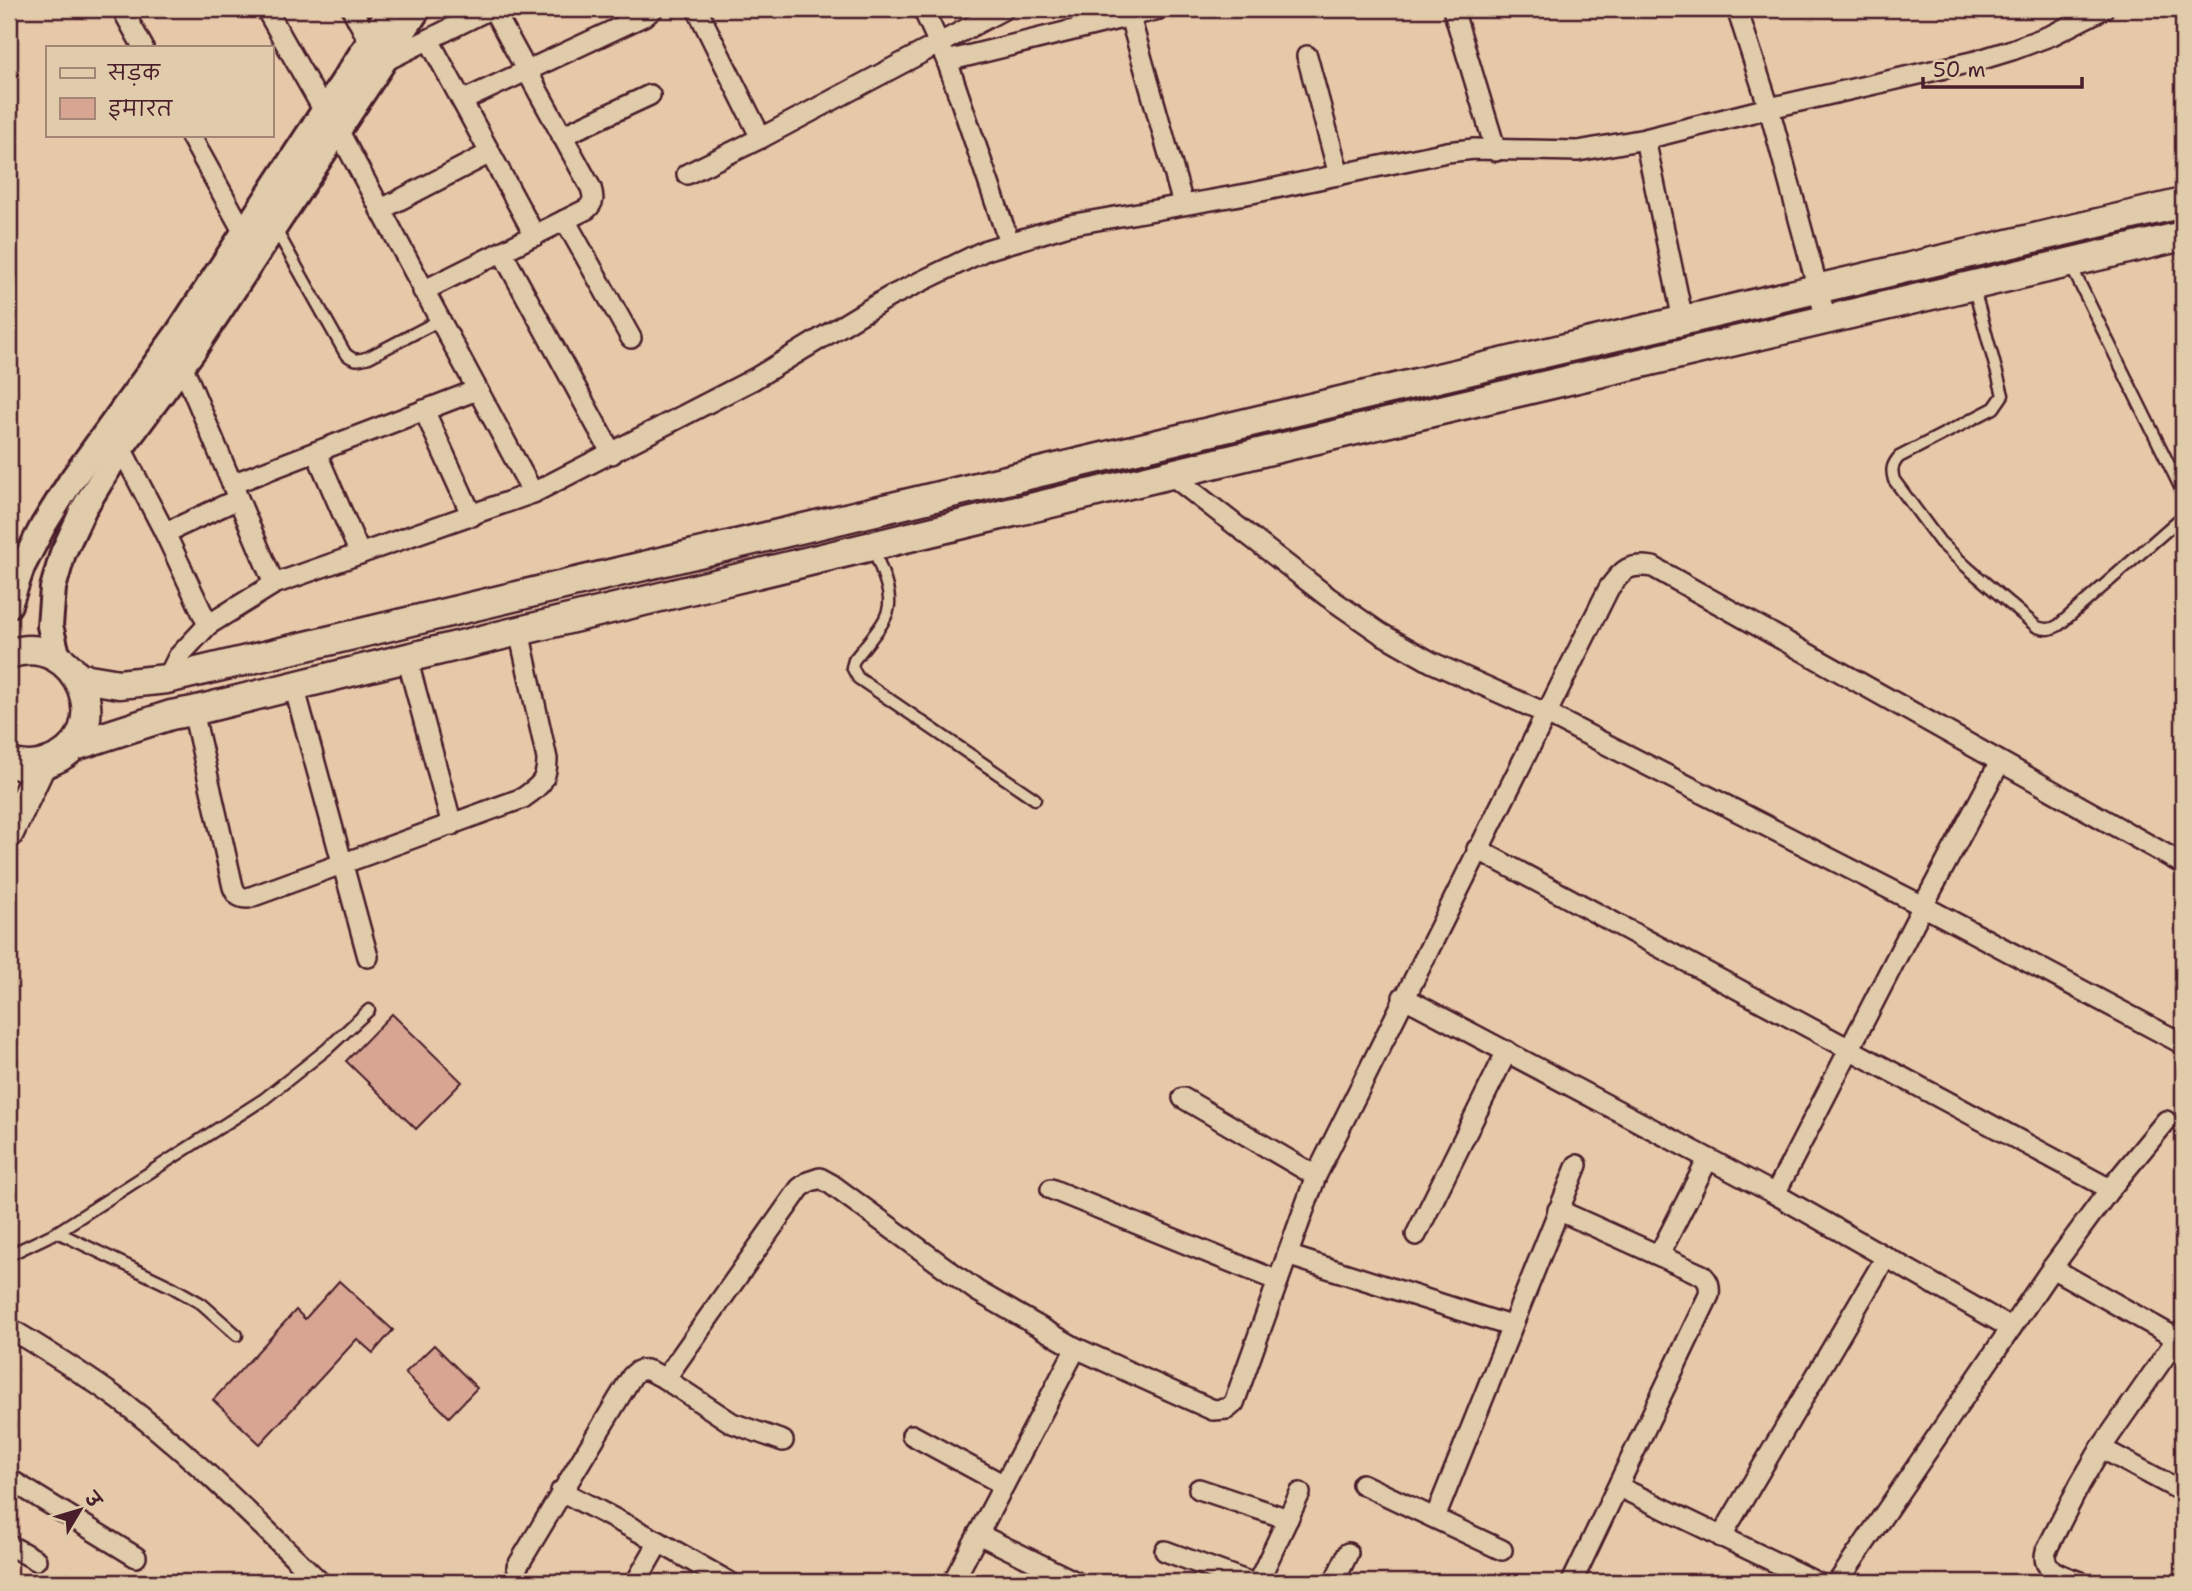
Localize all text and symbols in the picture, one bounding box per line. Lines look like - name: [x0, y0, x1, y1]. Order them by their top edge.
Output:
- legend: [46, 46, 273, 136]
- scale bar: [1923, 46, 2082, 90]
- text: 50 m: [1933, 56, 1986, 84]
- text: सड़क: [107, 59, 161, 87]
- text: इमारत: [108, 95, 174, 123]
- north arrow: [46, 1476, 116, 1546]
- text: उ: [78, 1486, 108, 1514]

